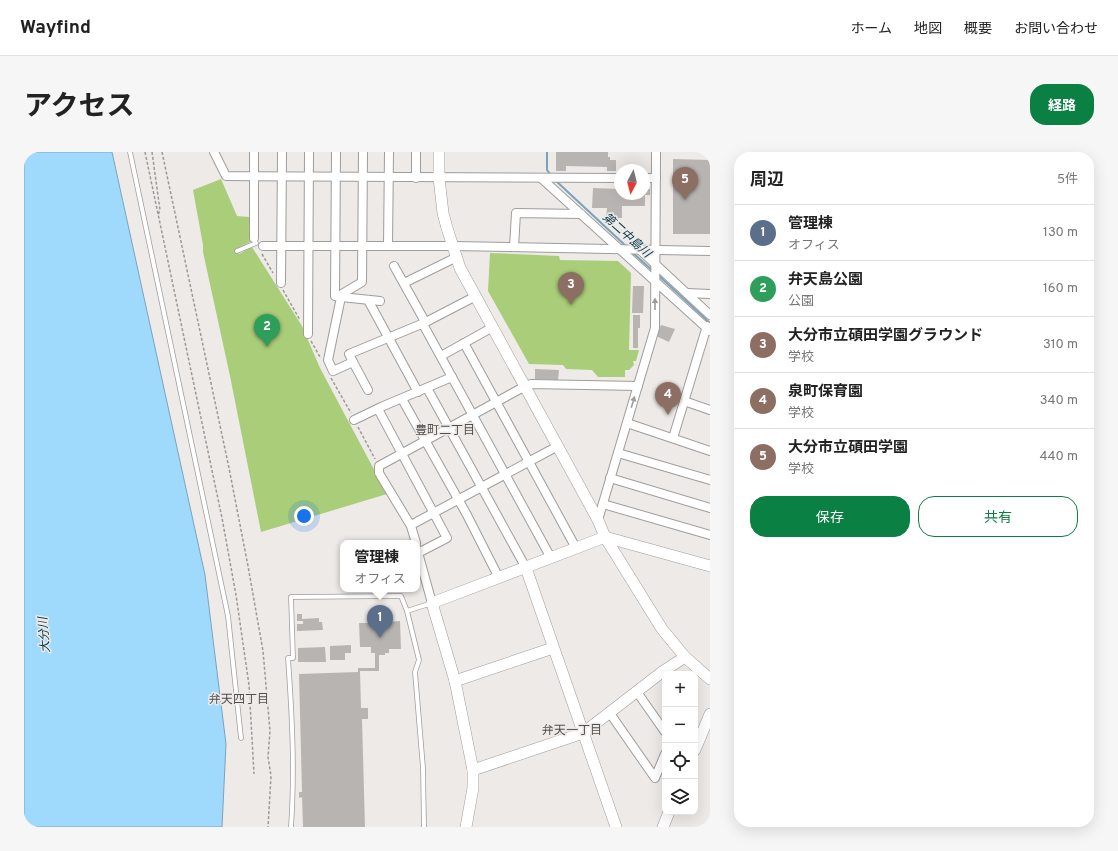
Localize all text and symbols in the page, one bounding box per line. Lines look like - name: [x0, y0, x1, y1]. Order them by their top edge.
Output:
- text: Wayfind: [20, 16, 91, 40]
- text: ホーム: [850, 21, 892, 38]
- text: 地図: [914, 21, 942, 38]
- text: 概要: [964, 21, 992, 38]
- text: お問い合わせ: [1014, 21, 1098, 38]
- button: 経路: [1030, 84, 1094, 125]
- text: アクセス: [24, 90, 135, 126]
- north arrow: [614, 164, 650, 200]
- pin: 5: [672, 167, 698, 200]
- text: 周辺: [750, 170, 784, 192]
- text: 5件: [1057, 172, 1078, 188]
- water label: 第二中島川: [599, 210, 655, 263]
- text: 管理棟: [788, 215, 833, 234]
- text: 1: [760, 225, 766, 241]
- text: 130 m: [1043, 225, 1078, 241]
- text: オフィス: [788, 238, 840, 254]
- text: 弁天島公園: [788, 271, 863, 290]
- pin: 3: [558, 272, 584, 305]
- text: 2: [759, 281, 767, 297]
- text: 160 m: [1043, 281, 1078, 297]
- text: 公園: [788, 294, 814, 310]
- one-way arrow: [652, 297, 658, 310]
- pin: 2: [254, 314, 280, 347]
- text: 大分市立碩田学園グラウンド: [788, 327, 983, 346]
- text: 3: [759, 337, 767, 353]
- text: 310 m: [1043, 337, 1078, 353]
- text: 学校: [788, 350, 814, 366]
- pin: 4: [655, 382, 681, 415]
- text: 泉町保育園: [788, 383, 863, 402]
- text: 4: [759, 393, 767, 409]
- text: 340 m: [1040, 393, 1078, 409]
- one-way arrow: [630, 396, 636, 408]
- text: 学校: [788, 406, 814, 422]
- district label: 豊町二丁目: [415, 423, 475, 439]
- text: 大分市立碩田学園: [788, 439, 908, 458]
- text: 5: [759, 449, 767, 465]
- text: 440 m: [1039, 449, 1078, 465]
- text: 学校: [788, 462, 814, 478]
- button: 保存: [750, 496, 910, 537]
- button: 共有: [918, 496, 1078, 537]
- your location: [294, 506, 314, 526]
- popup: [340, 540, 420, 592]
- text: 管理棟: [354, 549, 399, 568]
- text: オフィス: [354, 572, 406, 588]
- pin: 1: [367, 605, 393, 638]
- water label: 大分川: [35, 614, 55, 654]
- map controls: [662, 671, 698, 815]
- button: +: [662, 671, 698, 707]
- district label: 弁天四丁目: [209, 692, 269, 708]
- button: −: [662, 707, 698, 743]
- district label: 弁天一丁目: [542, 723, 602, 739]
- button: locate: [662, 743, 698, 779]
- button: layers: [662, 779, 698, 815]

